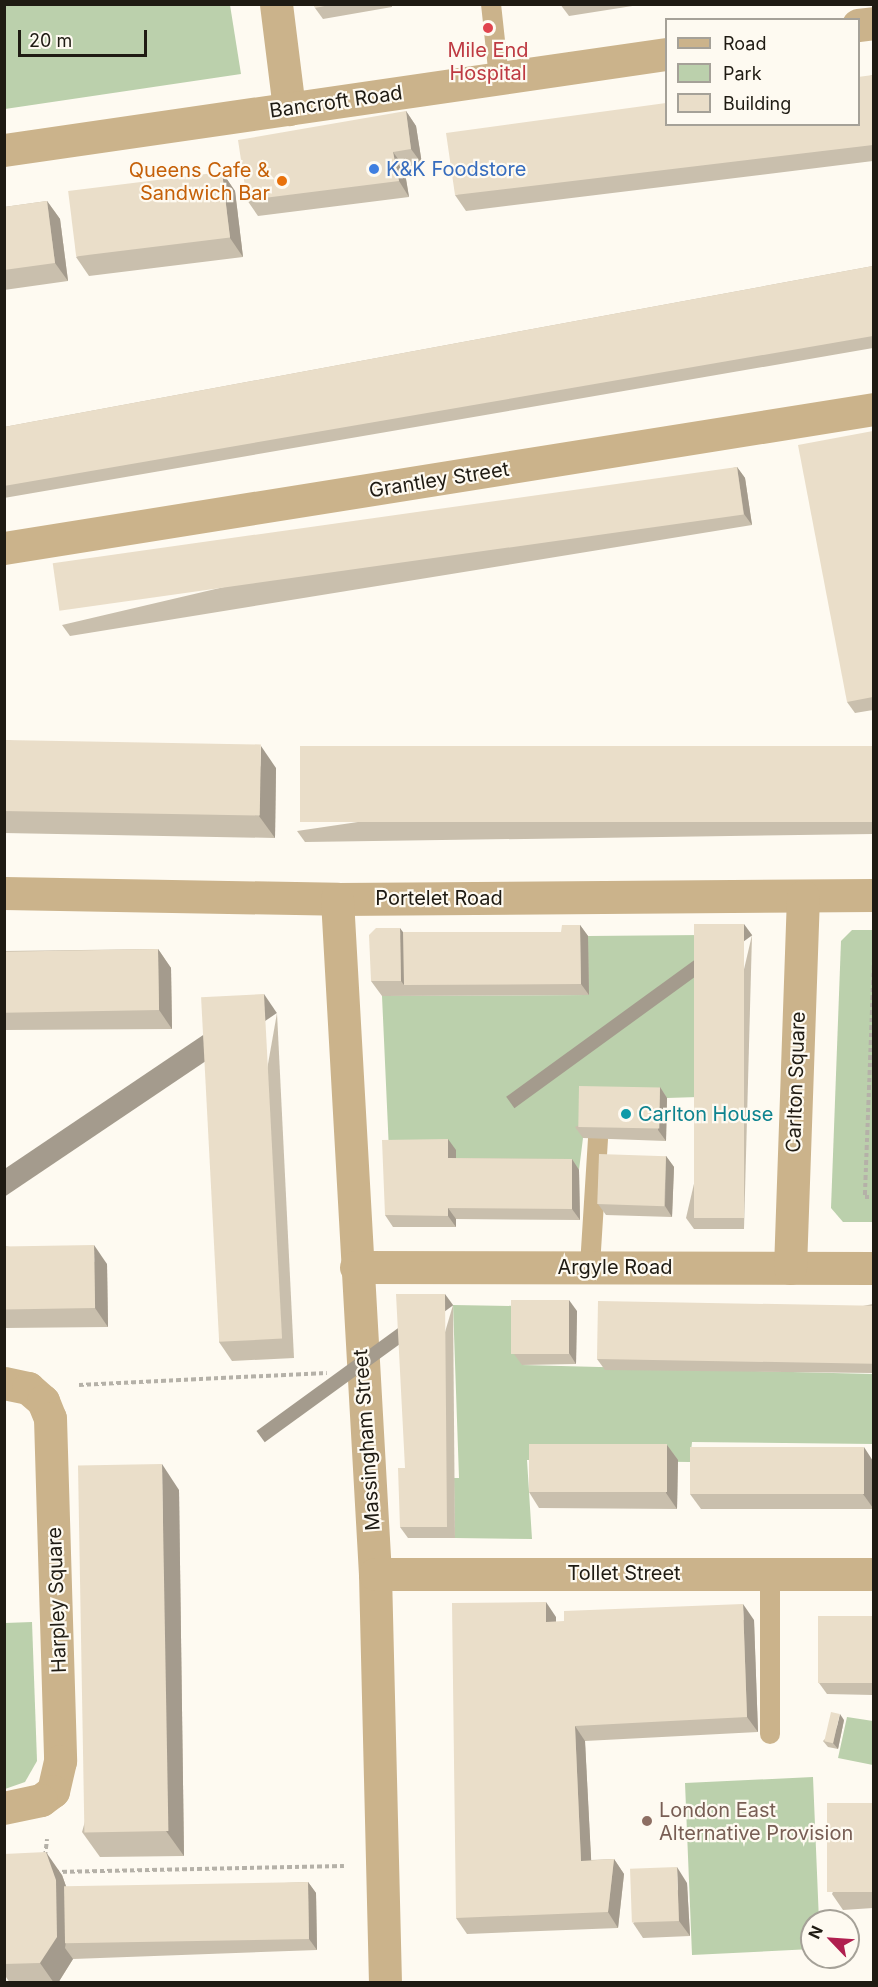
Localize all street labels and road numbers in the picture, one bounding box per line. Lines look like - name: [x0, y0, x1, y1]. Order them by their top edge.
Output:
- street label: Bancroft Road: [268, 81, 404, 123]
- street label: Grantley Street: [367, 457, 511, 503]
- street label: Portelet Road: [375, 886, 503, 910]
- street label: Carlton Square: [782, 1011, 810, 1153]
- street label: Argyle Road: [558, 1255, 672, 1279]
- street label: Massingham Street: [349, 1348, 385, 1532]
- street label: Harpley Square: [42, 1527, 72, 1673]
- street label: Tollet Street: [567, 1561, 681, 1585]

